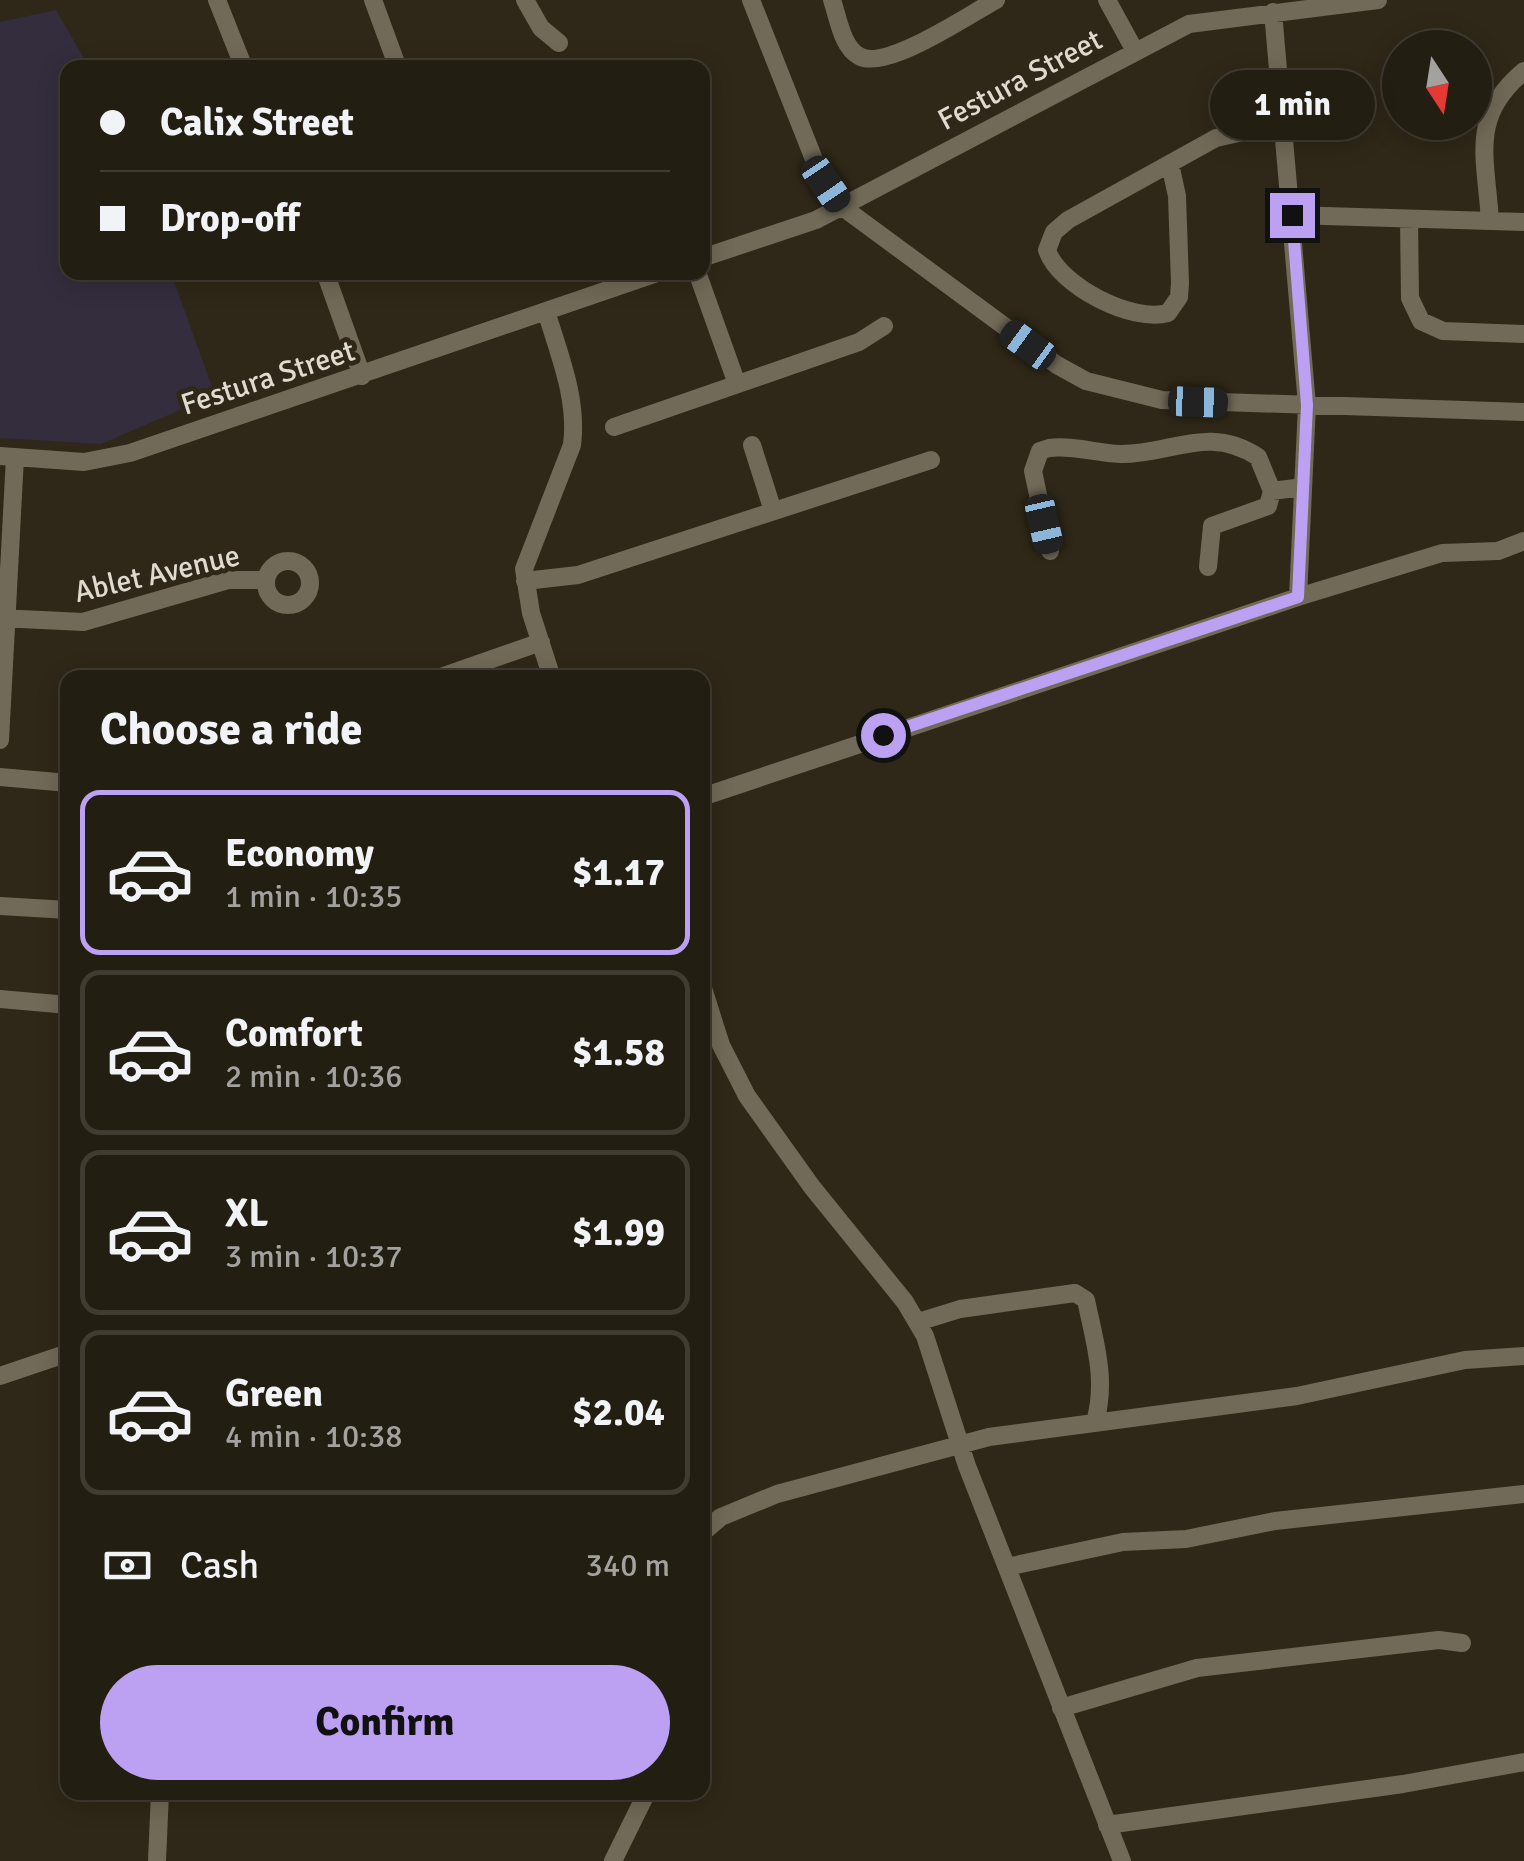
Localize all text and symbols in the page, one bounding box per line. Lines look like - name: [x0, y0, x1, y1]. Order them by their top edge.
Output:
- street label: Festura Street: [932, 21, 1108, 139]
- north arrow: [1382, 30, 1492, 140]
- map controls: [1382, 30, 1492, 140]
- callout: 1 min: [1210, 70, 1374, 140]
- text: 1 min: [1254, 85, 1331, 124]
- text: Calix Street: [160, 99, 354, 146]
- car: [797, 151, 855, 217]
- route end: [1270, 193, 1315, 238]
- text: Drop-off: [160, 195, 300, 242]
- car: [995, 315, 1061, 375]
- street label: Festura Street: [176, 332, 360, 424]
- car: [1167, 386, 1229, 418]
- car: [1023, 491, 1065, 557]
- street label: Ablet Avenue: [71, 537, 243, 611]
- text: Choose a ride: [100, 702, 363, 757]
- route start: [861, 713, 906, 758]
- icon: car: [105, 828, 195, 918]
- text: Economy: [225, 830, 374, 877]
- text: $1.17: [572, 849, 665, 896]
- text: 1 min · 10:35: [225, 877, 403, 916]
- icon: car: [105, 1008, 195, 1098]
- text: Comfort: [225, 1010, 363, 1057]
- text: $1.58: [572, 1029, 665, 1076]
- text: 2 min · 10:36: [225, 1057, 403, 1096]
- icon: car: [105, 1188, 195, 1278]
- text: XL: [225, 1190, 268, 1237]
- text: $1.99: [572, 1209, 665, 1256]
- text: 3 min · 10:37: [225, 1237, 403, 1276]
- icon: car: [105, 1368, 195, 1458]
- text: Green: [225, 1370, 323, 1417]
- text: $2.04: [572, 1389, 665, 1436]
- text: 4 min · 10:38: [225, 1417, 403, 1456]
- icon: cash: [100, 1538, 155, 1593]
- text: Cash: [180, 1542, 259, 1589]
- text: 340 m: [586, 1546, 670, 1585]
- button: Confirm: [100, 1665, 670, 1780]

